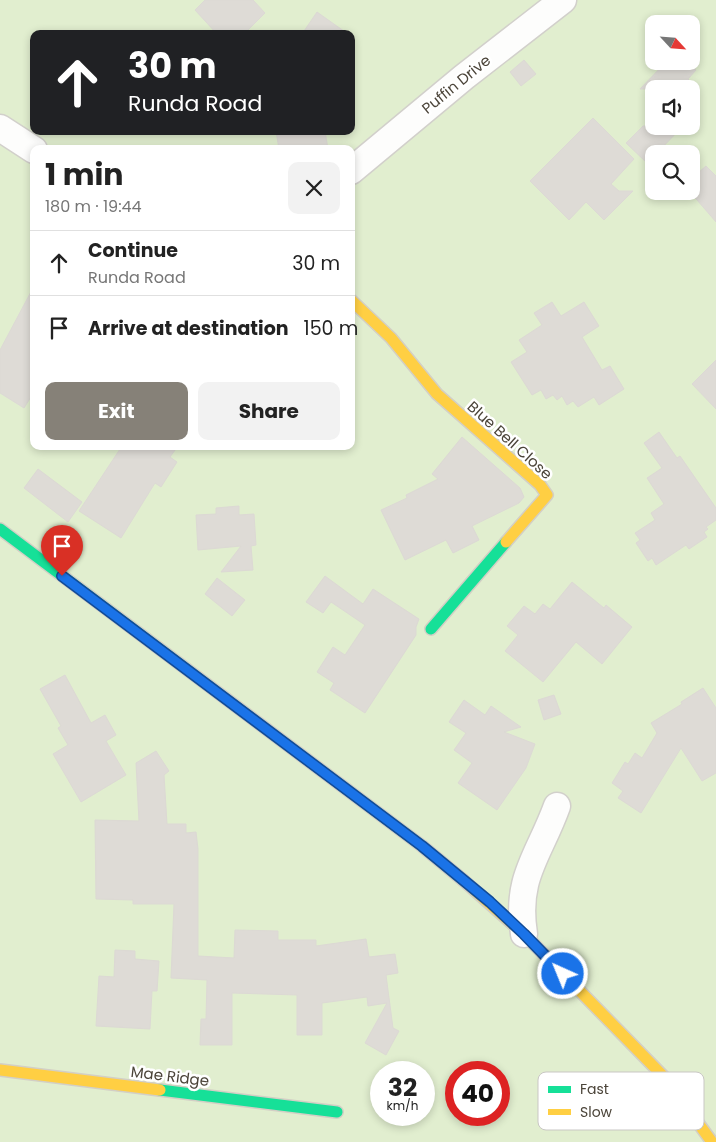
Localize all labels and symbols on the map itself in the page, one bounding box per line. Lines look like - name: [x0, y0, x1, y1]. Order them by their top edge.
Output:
- north arrow: [645, 15, 700, 70]
- street label: Puffin Drive: [417, 50, 495, 118]
- street label: Blue Bell Close: [463, 396, 557, 484]
- pin: [41, 525, 83, 576]
- position arrow: [536, 947, 588, 999]
- street label: Mae Ridge: [130, 1061, 210, 1091]
- speed limit sign: 40: [445, 1061, 510, 1126]
- legend: [538, 1072, 704, 1130]
- text: Fast: [580, 1079, 609, 1099]
- text: Slow: [580, 1102, 613, 1122]

